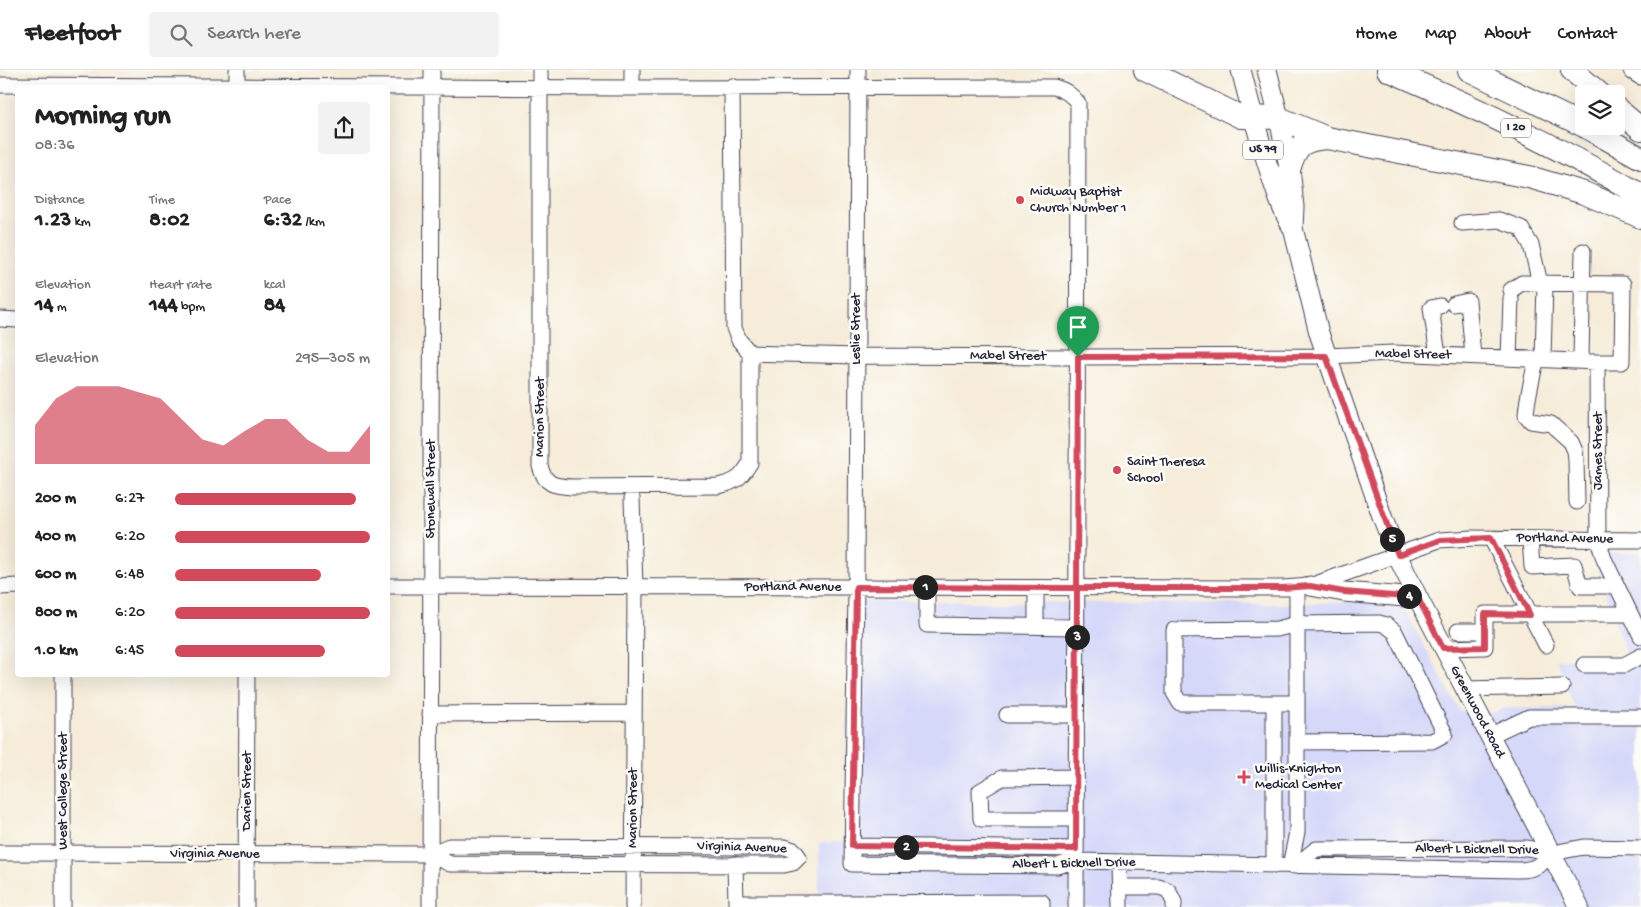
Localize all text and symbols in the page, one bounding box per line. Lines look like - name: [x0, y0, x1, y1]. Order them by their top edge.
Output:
- search box: [149, 12, 499, 57]
- text: Fleetfoot: [25, 20, 119, 49]
- icon: search: [167, 21, 195, 49]
- text: Search here: [207, 23, 301, 46]
- text: Home: [1355, 24, 1397, 45]
- text: Map: [1425, 24, 1456, 45]
- text: About: [1484, 24, 1530, 45]
- text: Contact: [1558, 24, 1616, 45]
- map controls: [1575, 85, 1625, 135]
- button: layers: [1575, 85, 1625, 135]
- text: Morning run: [35, 101, 170, 134]
- button: share: [318, 102, 370, 154]
- road number: I 20: [1501, 118, 1531, 138]
- text: 08:36: [35, 137, 74, 156]
- road number: US 79: [1243, 140, 1283, 160]
- place label: Midway Baptist Church Number 1: [1030, 184, 1126, 217]
- text: Distance: [35, 192, 84, 209]
- text: Time: [149, 192, 175, 209]
- text: Pace: [264, 192, 291, 209]
- marker: Midway Baptist Church Number 1: [1014, 194, 1026, 206]
- text: 1.23: [35, 209, 71, 234]
- text: 8:02: [149, 209, 190, 234]
- text: 6:32: [264, 209, 302, 234]
- text: km: [71, 214, 91, 231]
- text: /km: [302, 214, 325, 231]
- text: Elevation: [35, 277, 91, 294]
- text: Heart rate: [149, 277, 212, 294]
- text: kcal: [264, 277, 286, 294]
- street label: Leslie Street: [848, 292, 865, 365]
- text: 14: [35, 294, 53, 319]
- text: 144: [149, 294, 178, 319]
- text: 84: [264, 294, 285, 319]
- text: m: [53, 299, 67, 316]
- text: bpm: [178, 299, 205, 316]
- pin: [1057, 306, 1099, 357]
- icon: arrive: [1064, 313, 1092, 341]
- street label: Mabel Street: [1375, 346, 1452, 364]
- street label: Mabel Street: [970, 348, 1047, 365]
- text: Elevation: [35, 350, 99, 369]
- text: 295–305 m: [295, 350, 370, 369]
- street label: Marion Street: [532, 376, 549, 457]
- street label: James Street: [1590, 411, 1607, 490]
- street label: Stonewall Street: [423, 438, 440, 538]
- place label: Saint Theresa School: [1127, 454, 1206, 487]
- marker: Saint Theresa School: [1111, 464, 1123, 476]
- text: 200 m: [35, 490, 76, 509]
- text: 6:27: [115, 490, 144, 509]
- pin: 5: [1380, 526, 1404, 552]
- text: 400 m: [35, 528, 76, 547]
- text: 6:20: [115, 528, 145, 547]
- street label: Portland Avenue: [1515, 530, 1614, 548]
- text: 5: [1389, 531, 1396, 548]
- text: 600 m: [35, 566, 76, 585]
- text: 6:48: [115, 566, 144, 585]
- pin: 1: [912, 574, 938, 600]
- street label: Portland Avenue: [744, 579, 842, 596]
- text: 1: [923, 579, 928, 596]
- pin: 4: [1396, 584, 1422, 608]
- text: 4: [1406, 588, 1413, 605]
- text: 800 m: [35, 604, 77, 623]
- text: 6:20: [115, 604, 145, 623]
- pin: 3: [1064, 624, 1090, 650]
- text: 3: [1074, 629, 1081, 646]
- text: 1.0 km: [35, 642, 78, 661]
- text: 6:45: [115, 642, 144, 661]
- street label: Greenwood Road: [1445, 663, 1509, 763]
- street label: West College Street: [55, 731, 72, 850]
- street label: Darien Street: [239, 750, 256, 832]
- place label: Willis-Knighton Medical Center: [1255, 761, 1343, 794]
- street label: Marion Street: [625, 767, 642, 848]
- marker: Willis-Knighton Medical Center: [1237, 770, 1251, 784]
- pin: 2: [894, 834, 918, 860]
- street label: Virginia Avenue: [696, 838, 788, 858]
- text: 2: [903, 839, 910, 856]
- street label: Albert L Bicknell Drive: [1415, 840, 1540, 860]
- street label: Virginia Avenue: [169, 846, 261, 863]
- street label: Albert L Bicknell Drive: [1012, 854, 1137, 874]

